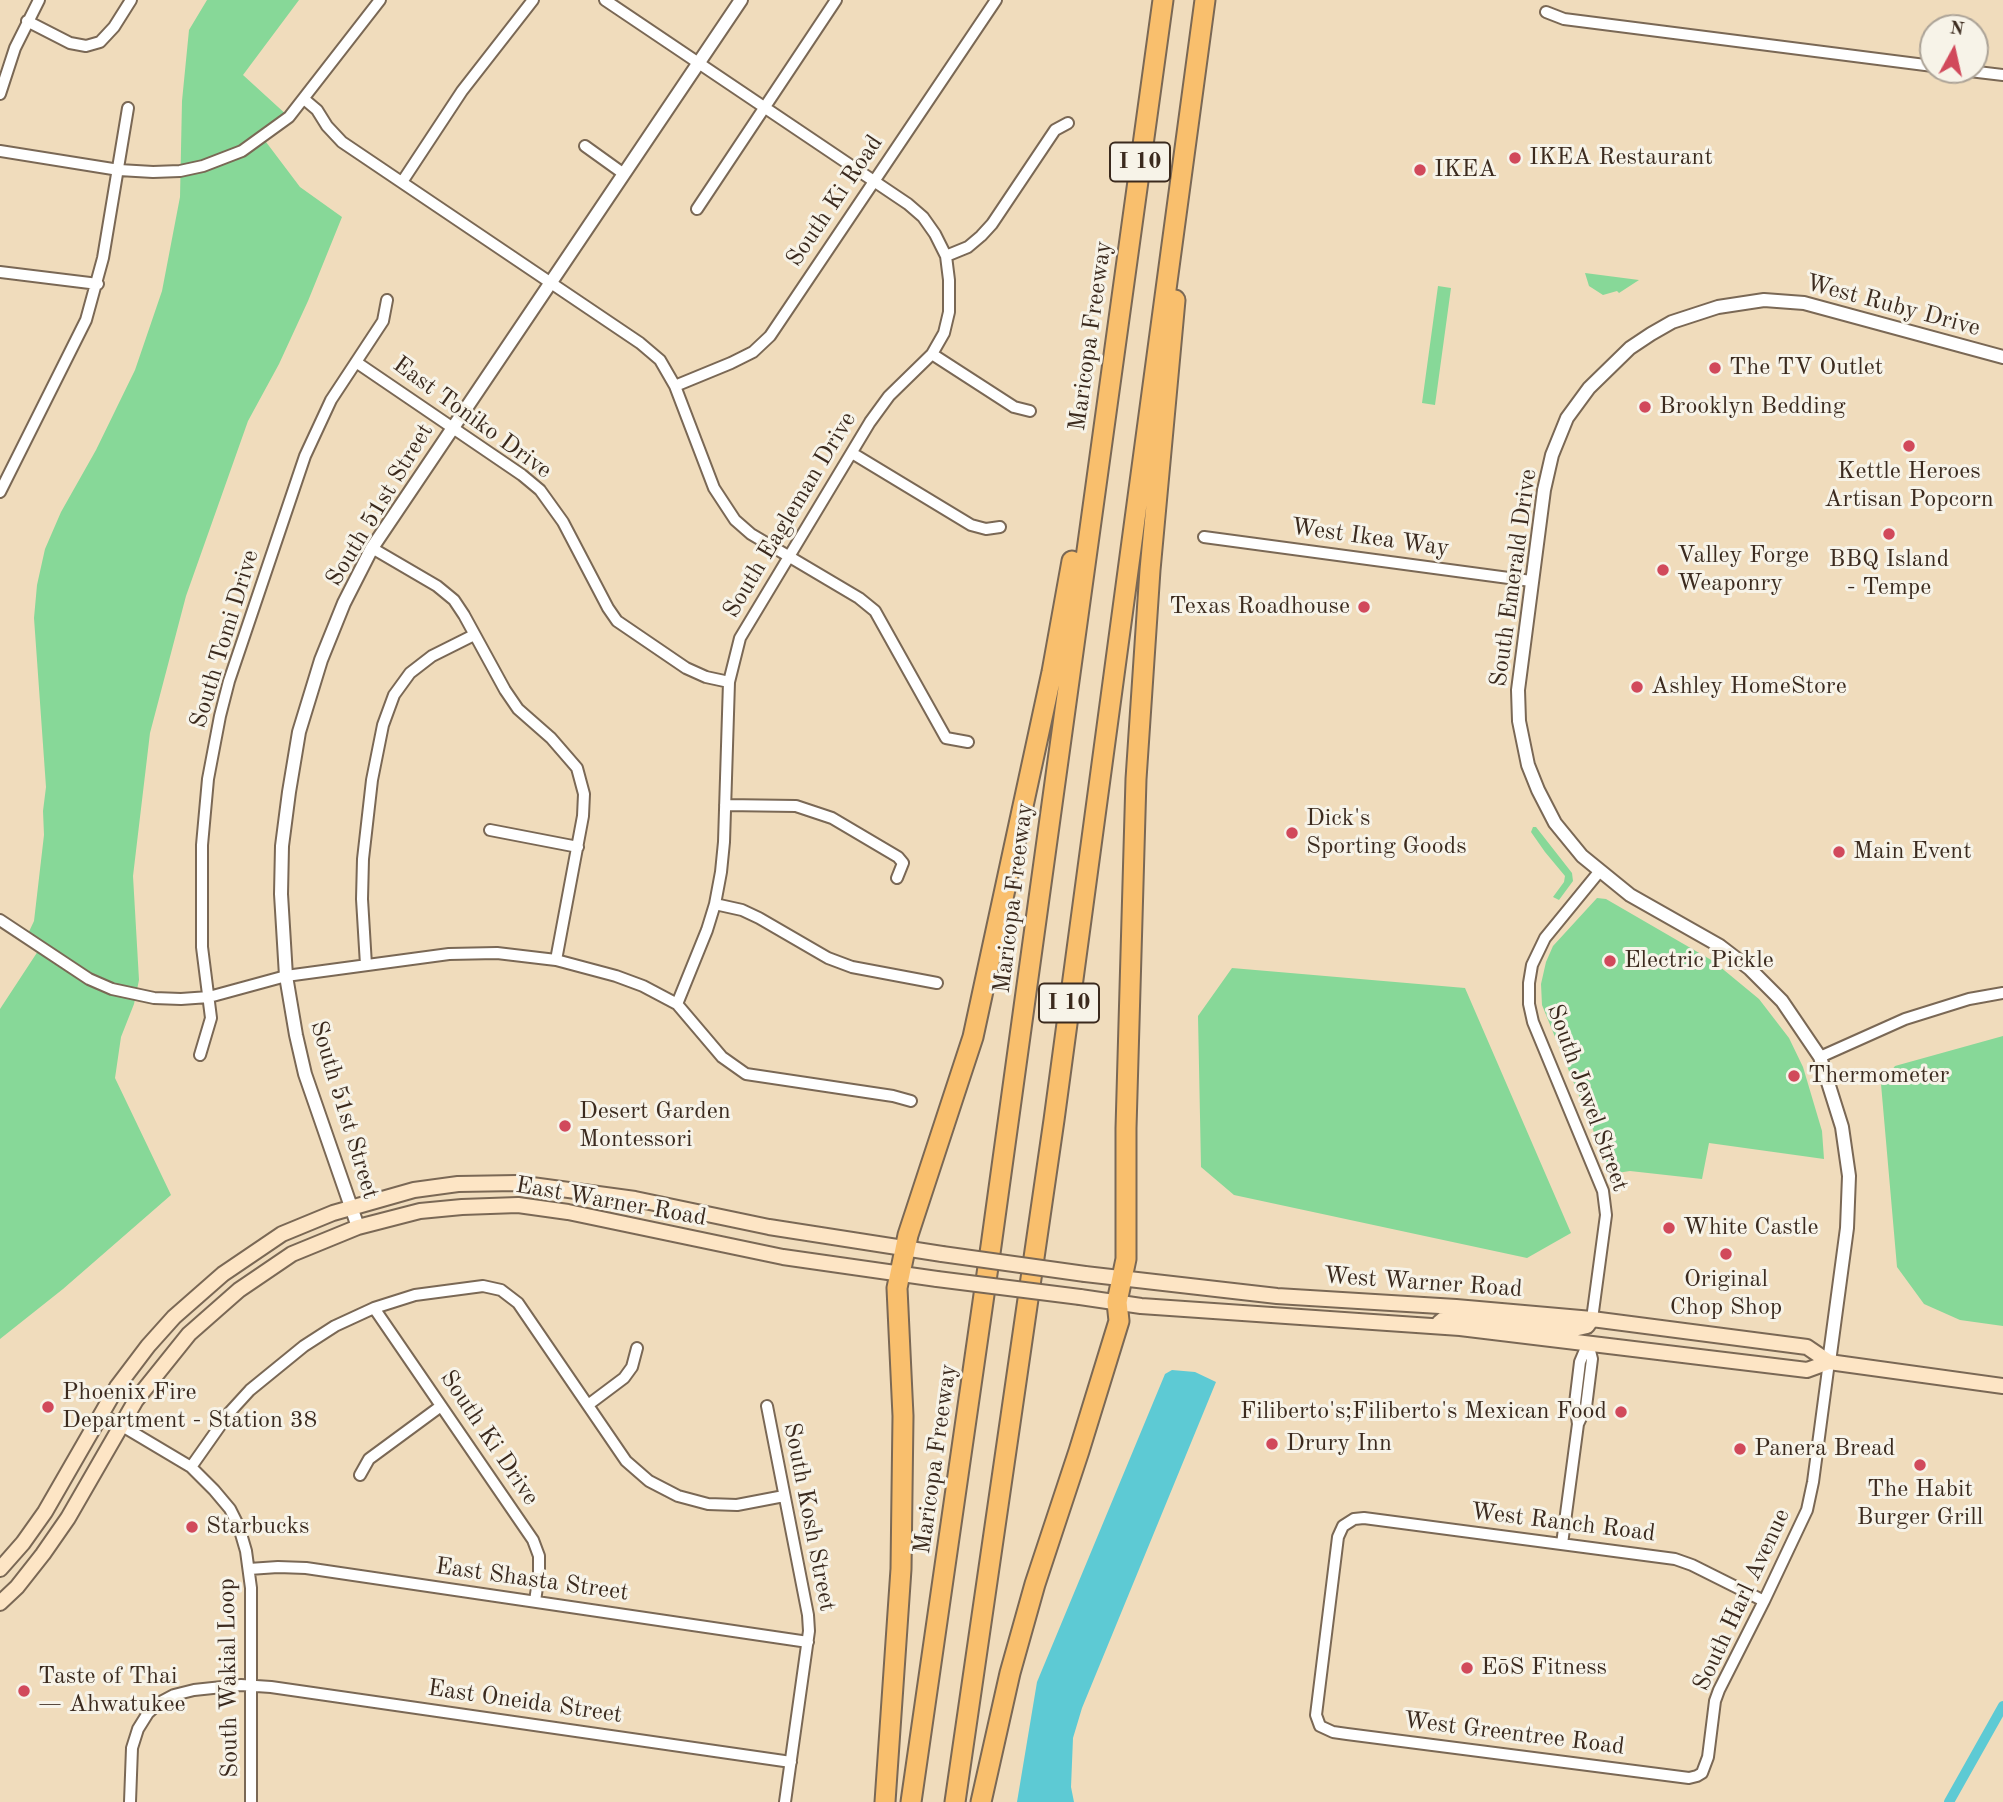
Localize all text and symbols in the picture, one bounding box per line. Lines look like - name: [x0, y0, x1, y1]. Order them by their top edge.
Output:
- north arrow: [1919, 14, 1989, 84]
- text: N: [1948, 19, 1965, 40]
- street label: South Ki Road: [780, 130, 890, 272]
- road number: I 10: [1110, 142, 1170, 182]
- place label: IKEA Restaurant: [1529, 144, 1713, 172]
- marker: IKEA Restaurant: [1507, 150, 1523, 166]
- place label: IKEA: [1434, 156, 1496, 184]
- marker: IKEA: [1412, 162, 1428, 178]
- street label: Maricopa Freeway: [1063, 239, 1119, 433]
- street label: West Ruby Drive: [1803, 269, 1983, 343]
- street label: East Toniko Drive: [387, 351, 557, 485]
- place label: The TV Outlet: [1729, 354, 1883, 382]
- marker: The TV Outlet: [1707, 360, 1723, 376]
- place label: Brooklyn Bedding: [1659, 393, 1846, 421]
- marker: Brooklyn Bedding: [1637, 399, 1653, 415]
- street label: South Eagleman Drive: [717, 407, 863, 623]
- street label: South 51st Street: [320, 418, 440, 592]
- marker: Kettle Heroes Artisan Popcorn: [1901, 438, 1917, 454]
- place label: Kettle Heroes Artisan Popcorn: [1824, 458, 1994, 514]
- street label: South Emerald Drive: [1484, 467, 1544, 689]
- street label: West Ikea Way: [1289, 513, 1451, 563]
- marker: BBQ Island - Tempe: [1881, 526, 1897, 542]
- place label: Valley Forge Weaponry: [1677, 542, 1809, 598]
- street label: South Tomi Drive: [184, 546, 266, 732]
- place label: BBQ Island - Tempe: [1829, 546, 1949, 602]
- marker: Valley Forge Weaponry: [1655, 562, 1671, 578]
- place label: Texas Roadhouse: [1169, 593, 1350, 621]
- marker: Texas Roadhouse: [1356, 599, 1372, 615]
- place label: Ashley HomeStore: [1651, 673, 1847, 701]
- marker: Ashley HomeStore: [1629, 679, 1645, 695]
- street label: Maricopa Freeway: [988, 801, 1040, 995]
- place label: Dick's Sporting Goods: [1306, 805, 1467, 861]
- marker: Dick's Sporting Goods: [1284, 825, 1300, 841]
- place label: Main Event: [1853, 838, 1972, 866]
- marker: Main Event: [1831, 844, 1847, 860]
- place label: Electric Pickle: [1624, 947, 1774, 975]
- marker: Electric Pickle: [1602, 953, 1618, 969]
- road number: I 10: [1039, 984, 1099, 1022]
- street label: South Jewel Street: [1540, 1000, 1634, 1196]
- street label: South 51st Street: [303, 1017, 385, 1203]
- place label: Thermometer: [1808, 1062, 1949, 1090]
- marker: Thermometer: [1786, 1068, 1802, 1084]
- place label: Desert Garden Montessori: [579, 1098, 731, 1154]
- marker: Desert Garden Montessori: [557, 1118, 573, 1134]
- street label: East Warner Road: [513, 1171, 709, 1233]
- place label: White Castle: [1683, 1214, 1819, 1242]
- marker: White Castle: [1661, 1220, 1677, 1236]
- marker: Original Chop Shop: [1718, 1246, 1734, 1262]
- street label: West Warner Road: [1323, 1262, 1523, 1304]
- place label: Original Chop Shop: [1670, 1266, 1782, 1322]
- street label: Maricopa Freeway: [908, 1362, 964, 1556]
- street label: South Ki Drive: [433, 1365, 545, 1511]
- place label: Phoenix Fire Department - Station 38: [62, 1379, 318, 1435]
- place label: Filiberto's;Filiberto's Mexican Food: [1240, 1398, 1607, 1426]
- marker: Phoenix Fire Department - Station 38: [40, 1399, 56, 1415]
- marker: Filiberto's;Filiberto's Mexican Food: [1613, 1404, 1629, 1420]
- street label: South Kosh Street: [777, 1420, 841, 1614]
- place label: Drury Inn: [1286, 1430, 1392, 1458]
- place label: Panera Bread: [1754, 1435, 1895, 1463]
- marker: Drury Inn: [1264, 1436, 1280, 1452]
- marker: Panera Bread: [1732, 1441, 1748, 1457]
- marker: The Habit Burger Grill: [1912, 1457, 1928, 1473]
- place label: The Habit Burger Grill: [1857, 1476, 1983, 1532]
- street label: West Ranch Road: [1469, 1497, 1657, 1549]
- street label: South Harl Avenue: [1687, 1504, 1797, 1696]
- place label: Starbucks: [206, 1513, 309, 1541]
- marker: Starbucks: [184, 1519, 200, 1535]
- street label: East Shasta Street: [434, 1552, 630, 1608]
- street label: South Wakial Loop: [213, 1578, 245, 1778]
- place label: EōS Fitness: [1481, 1654, 1607, 1682]
- marker: EōS Fitness: [1459, 1660, 1475, 1676]
- place label: Taste of Thai — Ahwatukee: [38, 1663, 186, 1719]
- street label: East Oneida Street: [426, 1674, 624, 1730]
- marker: Taste of Thai — Ahwatukee: [16, 1683, 32, 1699]
- street label: West Greentree Road: [1402, 1706, 1626, 1762]

